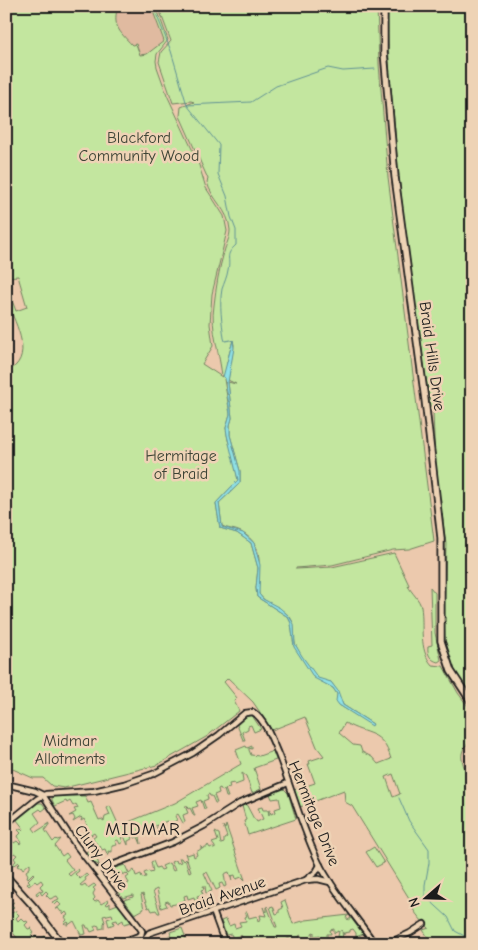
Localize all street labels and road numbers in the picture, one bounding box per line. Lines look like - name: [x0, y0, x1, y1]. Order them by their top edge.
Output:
- street label: Braid Hills Drive: [415, 300, 449, 412]
- street label: Hermitage Drive: [285, 758, 343, 868]
- street label: Cluny Drive: [71, 821, 132, 894]
- street label: Braid Avenue: [177, 873, 268, 919]

